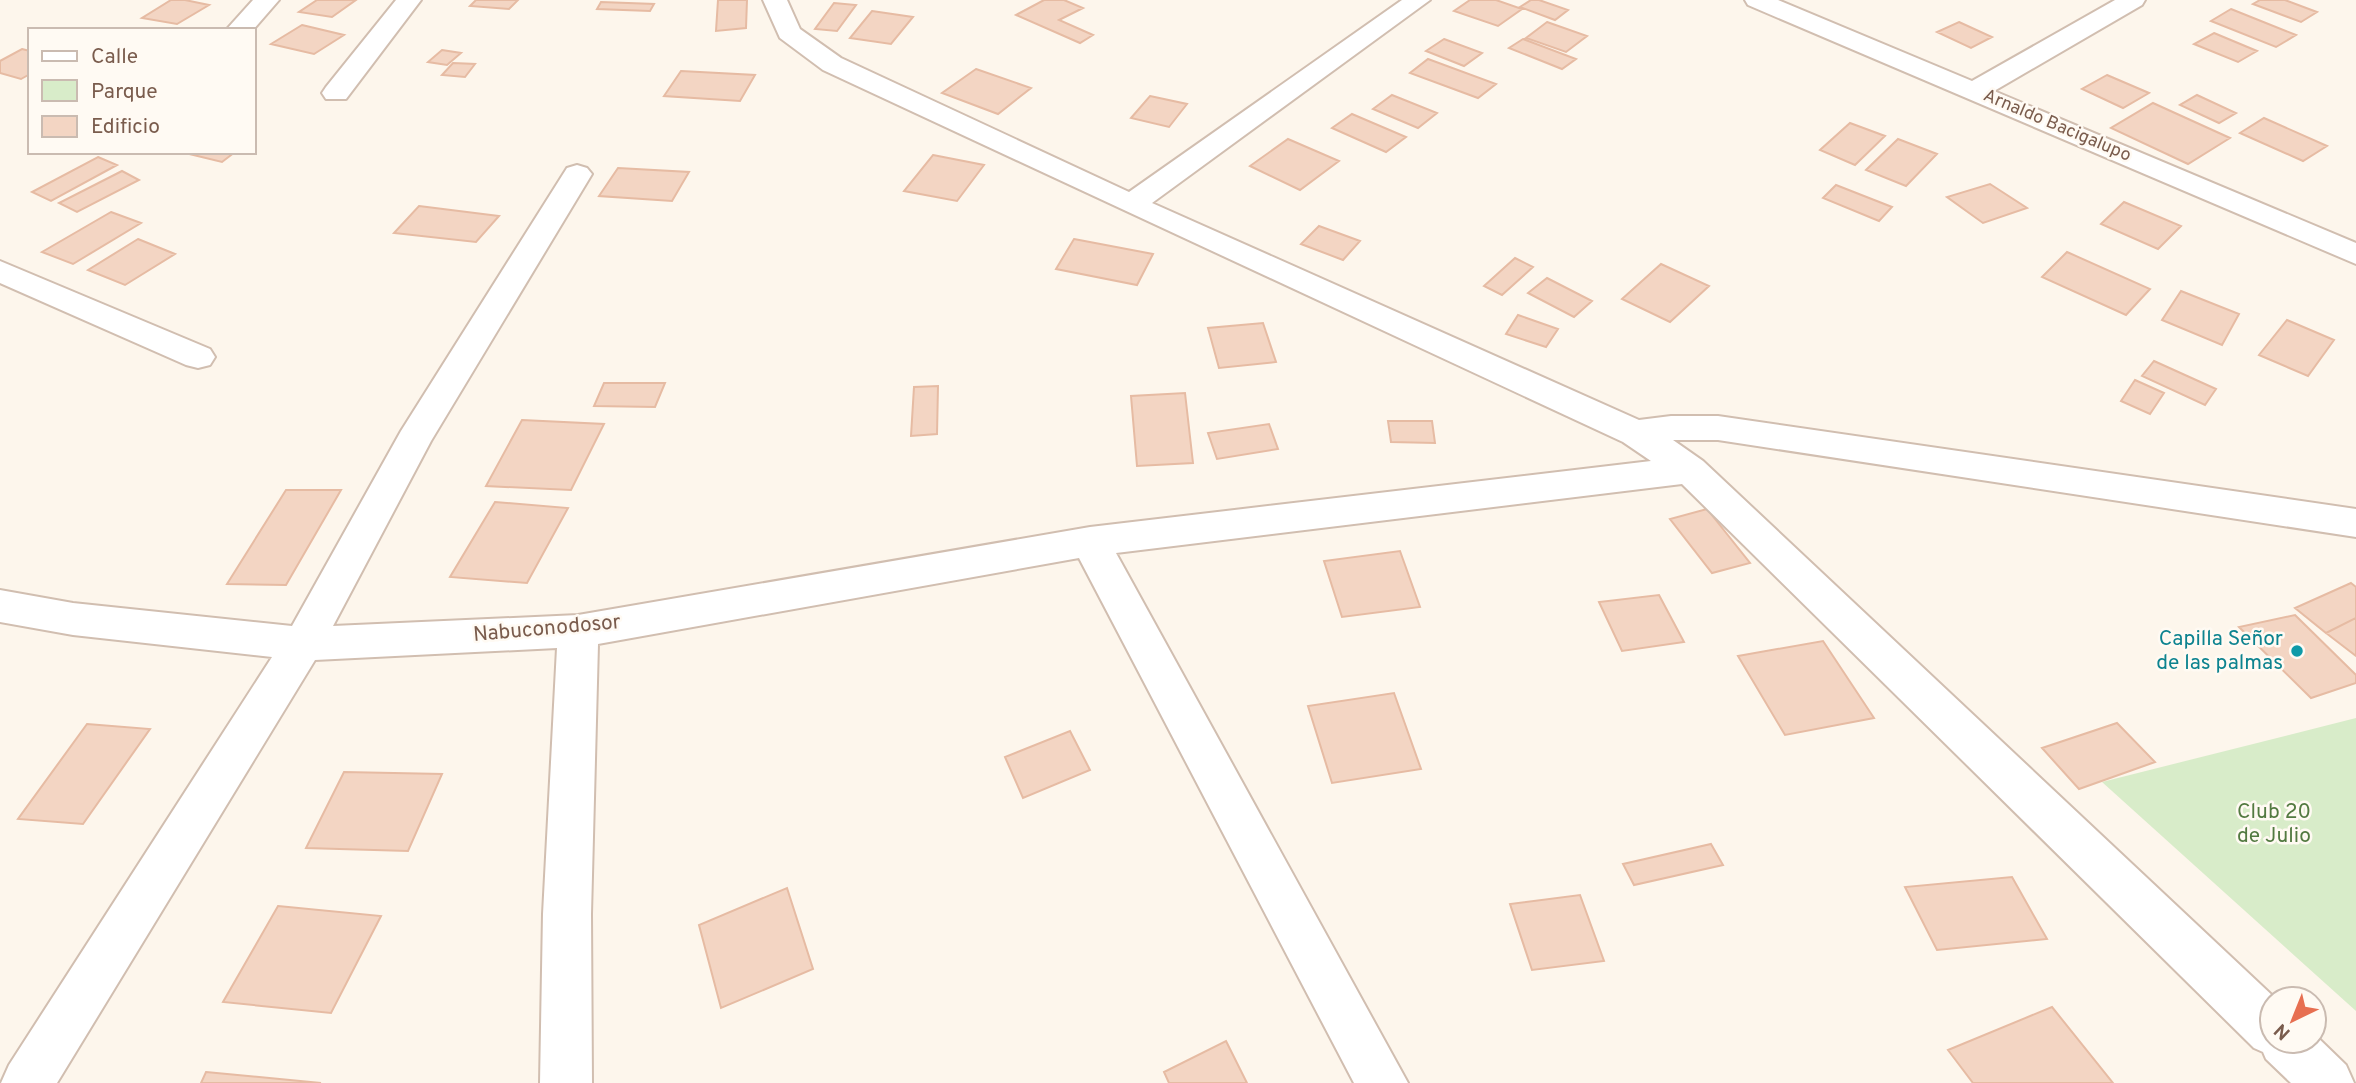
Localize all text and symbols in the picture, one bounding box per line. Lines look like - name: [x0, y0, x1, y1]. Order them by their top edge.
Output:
- legend: [28, 28, 256, 154]
- text: Calle: [91, 44, 138, 71]
- text: Parque: [91, 79, 158, 106]
- street label: Arnaldo Bacigalupo: [1980, 84, 2134, 168]
- text: Edificio: [91, 114, 160, 141]
- street label: Nabuconodosor: [472, 609, 622, 649]
- place label: Capilla Señor de las palmas: [2156, 626, 2283, 677]
- marker: Capilla Señor de las palmas: [2289, 643, 2305, 659]
- park label: Club 20 de Julio: [2237, 799, 2311, 850]
- north arrow: [2258, 985, 2328, 1055]
- text: N: [2270, 1018, 2296, 1044]

